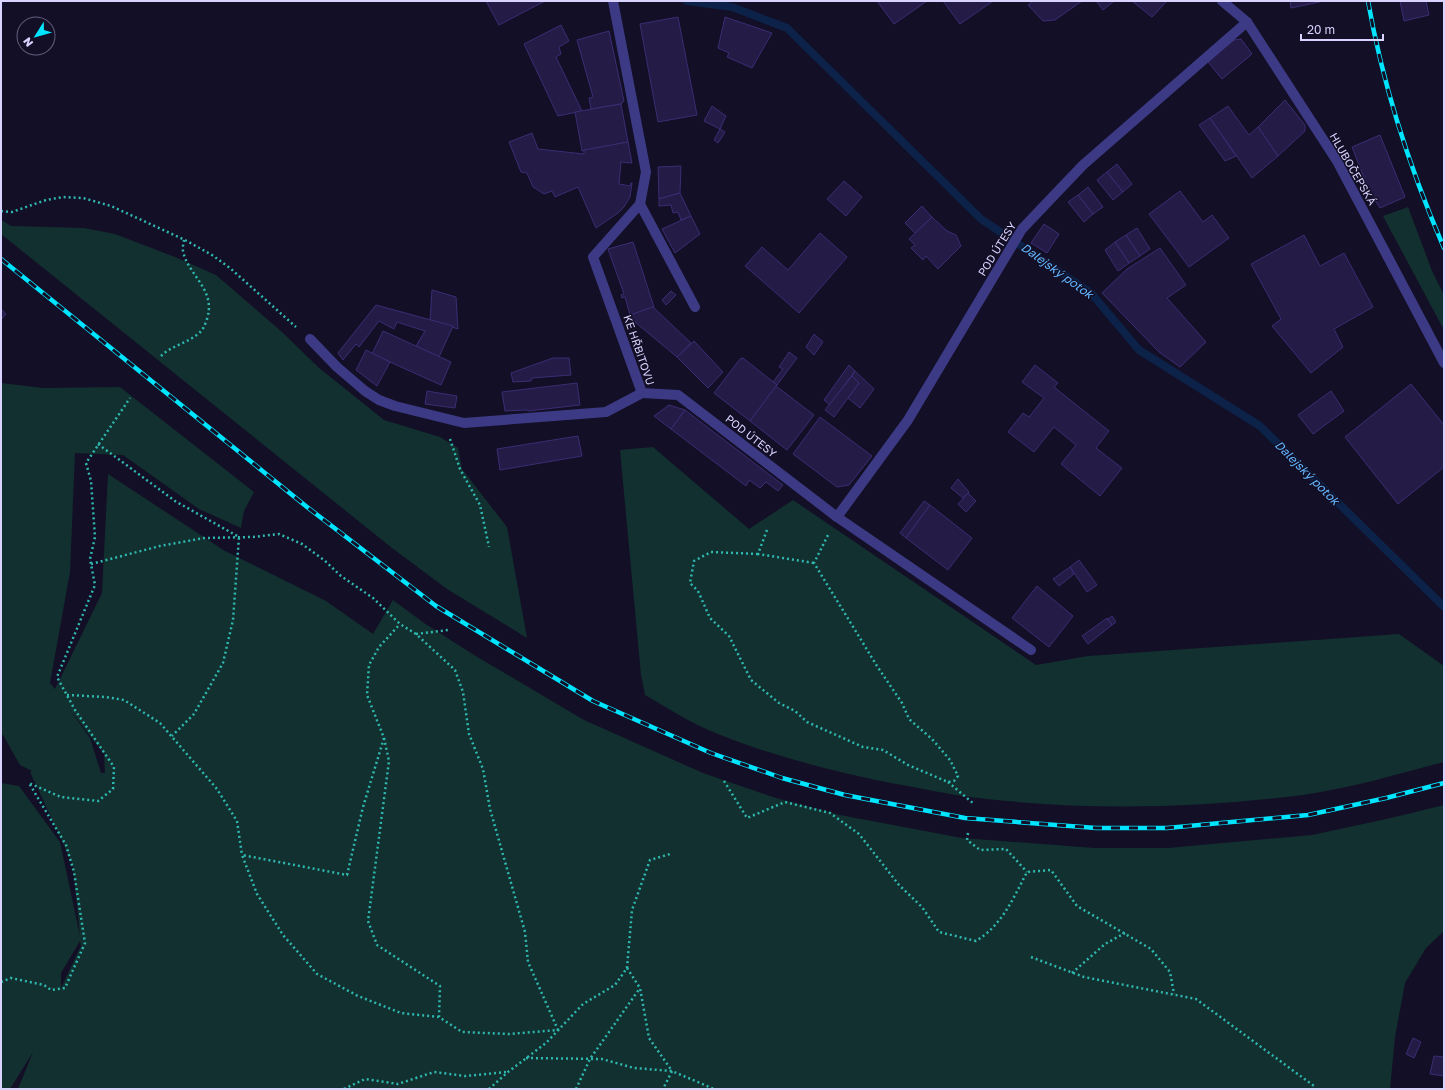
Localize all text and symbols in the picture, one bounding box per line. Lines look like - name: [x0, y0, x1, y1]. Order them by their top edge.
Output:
- north arrow: [16, 16, 56, 56]
- scale bar: [1301, 16, 1383, 42]
- text: 20 m: [1307, 22, 1335, 37]
- text: N: [20, 35, 35, 50]
- street label: HLUBOČEPSKÁ: [1327, 130, 1380, 208]
- street label: POD ÚTESY: [975, 219, 1018, 278]
- water label: Dalejský potok: [1018, 239, 1097, 302]
- street label: KE HŘBITOVU: [621, 313, 658, 387]
- street label: POD ÚTESY: [723, 412, 779, 460]
- water label: Dalejský potok: [1272, 437, 1344, 509]

